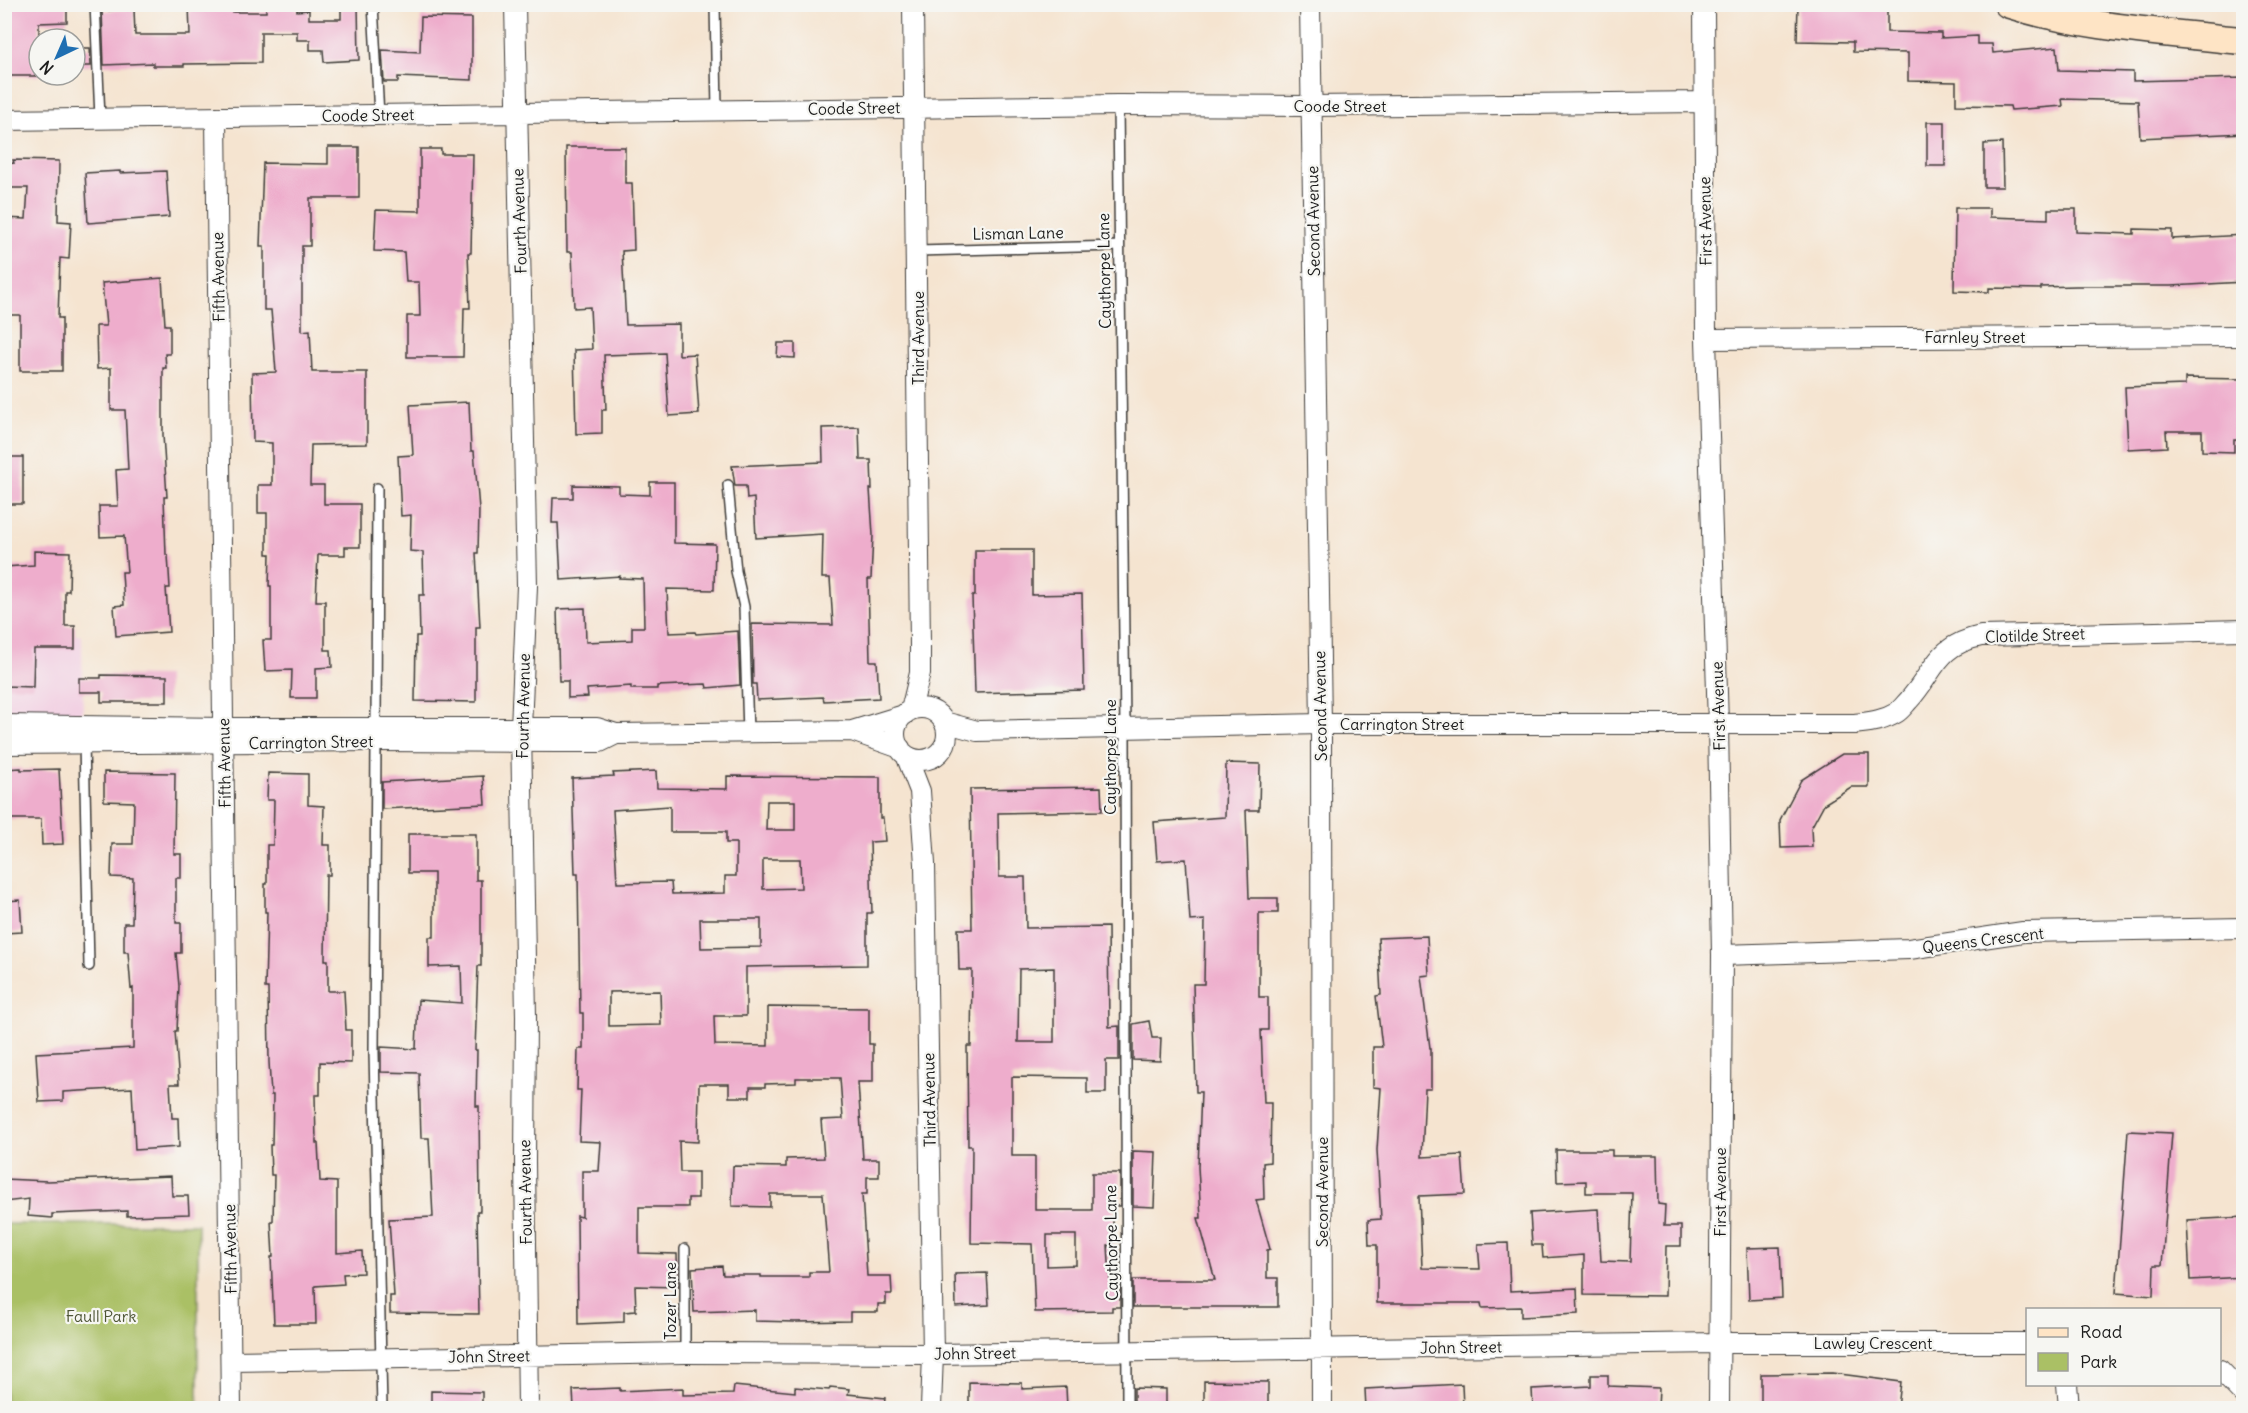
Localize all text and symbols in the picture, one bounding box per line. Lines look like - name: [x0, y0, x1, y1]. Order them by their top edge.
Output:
- north arrow: [27, 27, 87, 87]
- text: N: [36, 57, 58, 79]
- street label: Coode Street: [1294, 96, 1387, 116]
- street label: Coode Street: [807, 97, 901, 119]
- street label: Coode Street: [321, 104, 415, 126]
- street label: Second Avenue: [1302, 166, 1324, 276]
- street label: Fourth Avenue: [507, 168, 531, 274]
- street label: First Avenue: [1694, 176, 1716, 266]
- street label: Caythorpe Lane: [1093, 213, 1115, 329]
- street label: Lisman Lane: [972, 222, 1064, 244]
- street label: Fifth Avenue: [207, 232, 229, 322]
- street label: Third Avenue: [908, 291, 928, 385]
- street label: Farnley Street: [1924, 327, 2026, 347]
- street label: Clotilde Street: [1985, 623, 2086, 647]
- street label: Second Avenue: [1309, 651, 1331, 761]
- street label: Fourth Avenue: [512, 653, 534, 759]
- street label: First Avenue: [1706, 661, 1730, 751]
- street label: Caythorpe Lane: [1100, 699, 1120, 815]
- street label: Carrington Street: [1340, 714, 1465, 734]
- street label: Fifth Avenue: [213, 718, 235, 808]
- street label: Carrington Street: [249, 731, 374, 753]
- street label: Queens Crescent: [1921, 923, 2046, 957]
- street label: Third Avenue: [918, 1053, 940, 1147]
- street label: Second Avenue: [1312, 1137, 1332, 1247]
- street label: Fourth Avenue: [514, 1139, 536, 1245]
- street label: First Avenue: [1710, 1147, 1730, 1237]
- street label: Caythorpe Lane: [1100, 1185, 1122, 1301]
- street label: Fifth Avenue: [219, 1204, 241, 1294]
- street label: Tozer Lane: [660, 1262, 680, 1340]
- park label: Faull Park: [66, 1306, 136, 1326]
- legend: [2026, 1308, 2221, 1386]
- text: Road: [2080, 1320, 2123, 1343]
- street label: Lawley Crescent: [1814, 1333, 1933, 1353]
- street label: John Street: [1420, 1336, 1503, 1358]
- street label: John Street: [934, 1342, 1017, 1364]
- street label: John Street: [448, 1345, 531, 1367]
- text: Park: [2080, 1350, 2117, 1373]

